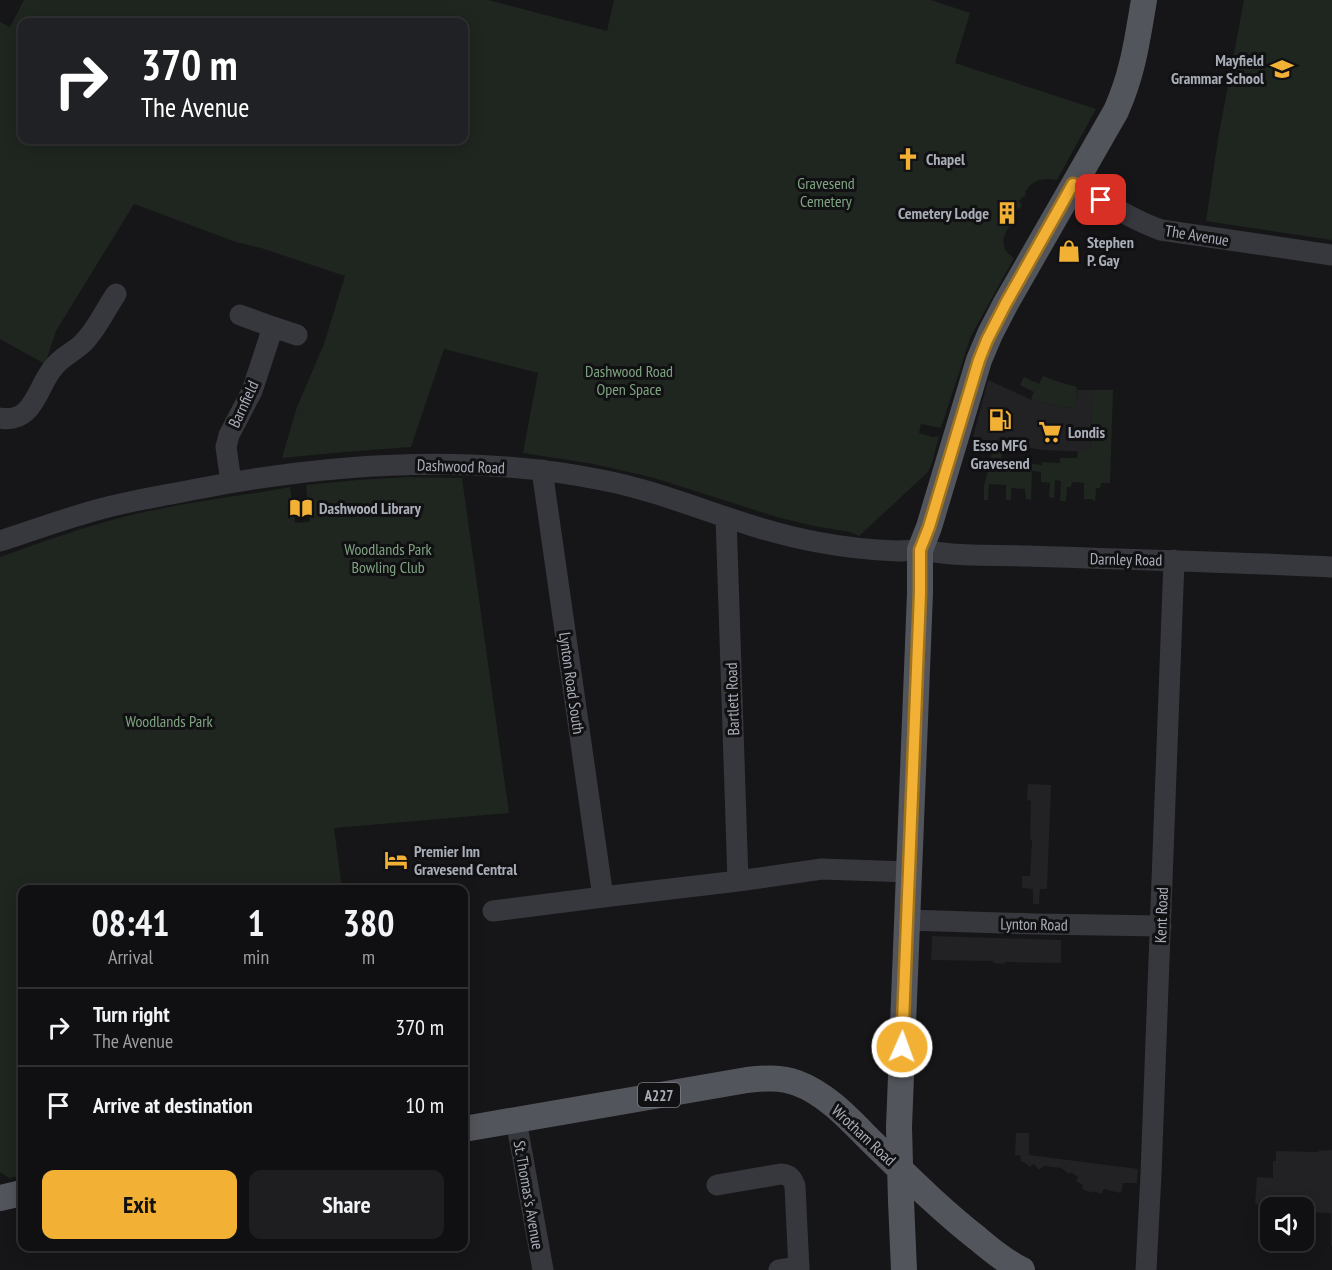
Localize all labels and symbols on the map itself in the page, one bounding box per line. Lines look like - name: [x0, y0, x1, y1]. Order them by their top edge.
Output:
- place label: Mayfield Grammar School: [1171, 50, 1264, 88]
- school or university icon: Mayfield Grammar School: [1269, 56, 1295, 82]
- church icon: Chapel: [895, 146, 921, 172]
- place label: Chapel: [926, 149, 965, 169]
- park label: Gravesend Cemetery: [797, 173, 855, 211]
- pin: [1075, 174, 1126, 225]
- building icon: Cemetery Lodge: [994, 200, 1020, 226]
- place label: Cemetery Lodge: [898, 203, 989, 223]
- street label: The Avenue: [1164, 220, 1230, 250]
- place label: Stephen P. Gay: [1087, 232, 1134, 270]
- shop icon: Stephen P. Gay: [1056, 238, 1082, 264]
- park label: Dashwood Road Open Space: [585, 361, 673, 399]
- street label: Barnfield: [223, 377, 263, 431]
- fuel station icon: Esso MFG Gravesend: [987, 407, 1013, 433]
- supermarket icon: Londis: [1037, 419, 1063, 445]
- place label: Londis: [1068, 422, 1105, 442]
- place label: Esso MFG Gravesend: [970, 435, 1030, 473]
- street label: Dashwood Road: [417, 454, 505, 478]
- library icon: Dashwood Library: [288, 495, 314, 521]
- place label: Dashwood Library: [319, 498, 421, 518]
- park label: Woodlands Park Bowling Club: [344, 539, 433, 577]
- street label: Darnley Road: [1090, 548, 1162, 570]
- street label: Lynton Road South: [555, 631, 589, 735]
- street label: Bartlett Road: [721, 662, 743, 736]
- park label: Woodlands Park: [125, 711, 214, 731]
- place label: Premier Inn Gravesend Central: [414, 841, 517, 879]
- hotel icon: Premier Inn Gravesend Central: [383, 847, 409, 873]
- street label: Kent Road: [1150, 887, 1172, 943]
- street label: Lynton Road: [1000, 913, 1068, 935]
- position arrow: [870, 1015, 934, 1079]
- road number: A227: [638, 1083, 680, 1107]
- street label: Wrotham Road: [828, 1100, 900, 1170]
- street label: St. Thomas's Avenue: [510, 1139, 548, 1251]

